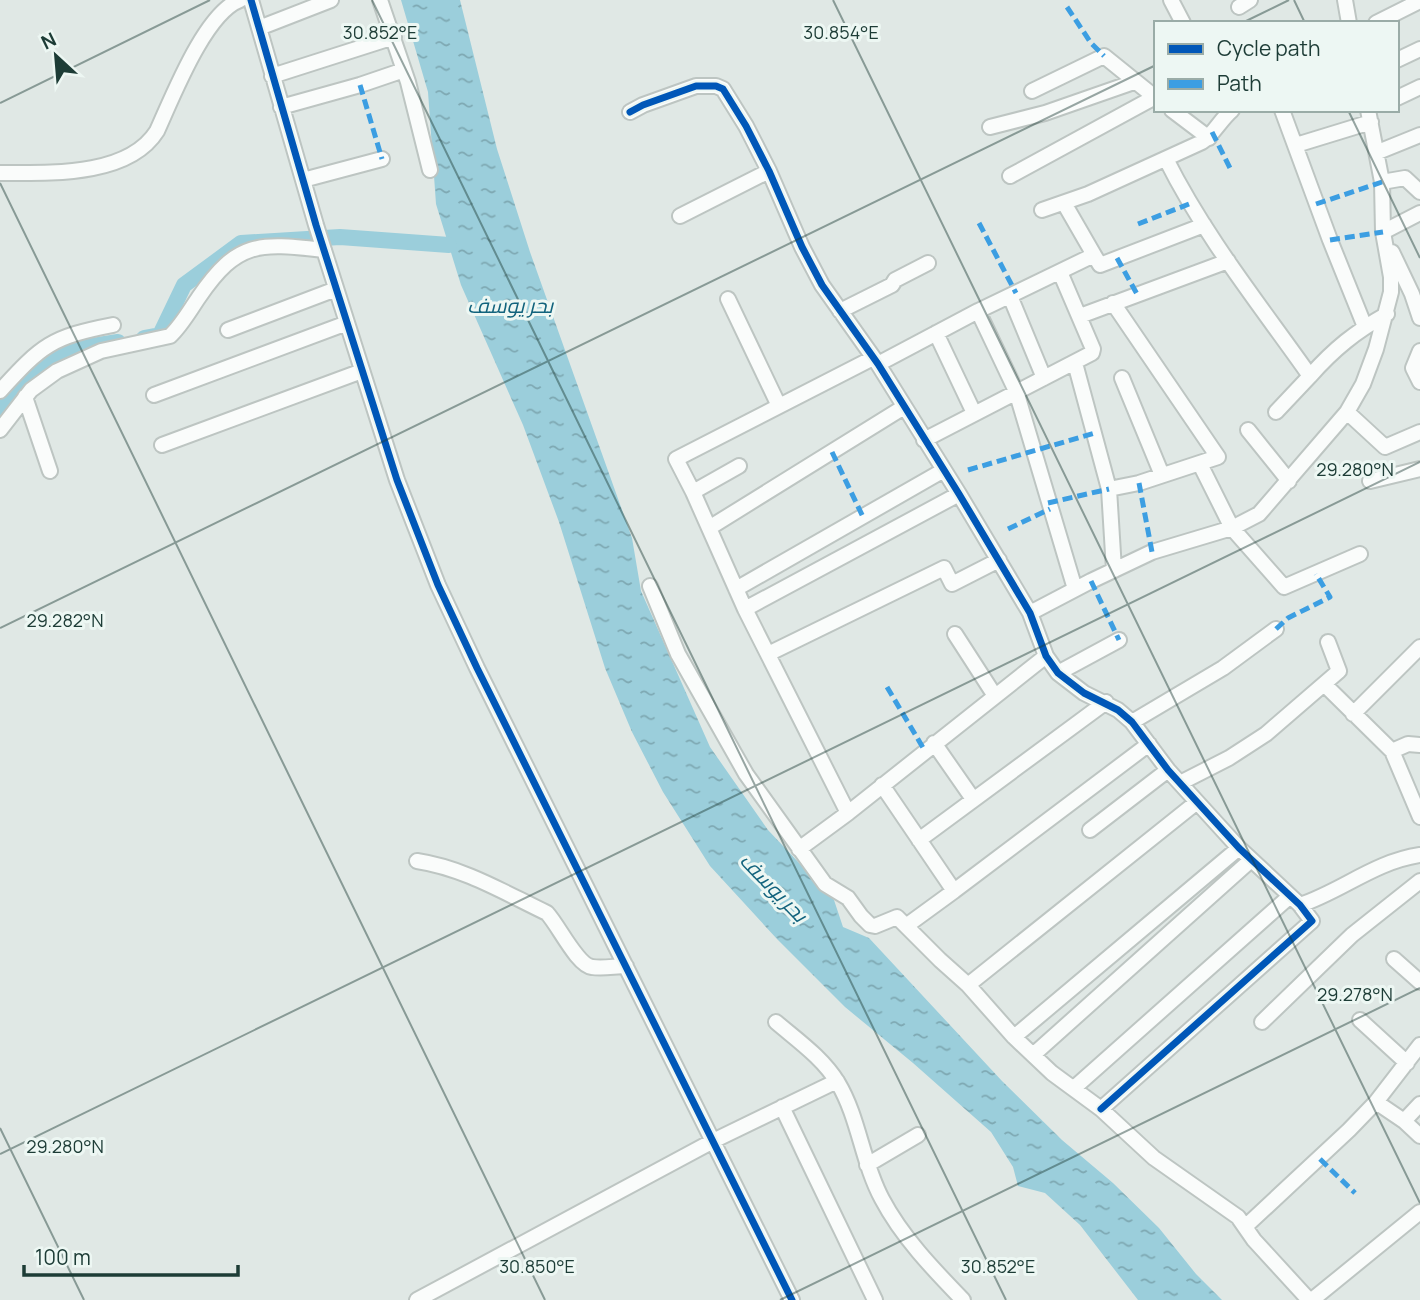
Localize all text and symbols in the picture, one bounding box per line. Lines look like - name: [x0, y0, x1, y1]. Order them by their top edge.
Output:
- text: 30.852°E: [343, 20, 417, 44]
- text: 30.854°E: [803, 20, 879, 44]
- north arrow: [21, 21, 91, 91]
- legend: [1154, 21, 1399, 112]
- text: N: [37, 26, 60, 55]
- text: Cycle path: [1217, 34, 1320, 62]
- text: Path: [1217, 69, 1262, 97]
- water label: بحر يوسف: [467, 291, 554, 319]
- text: 29.280°N: [1316, 457, 1394, 481]
- text: 29.282°N: [26, 608, 104, 632]
- water label: بحر يوسف: [734, 846, 815, 929]
- text: 29.278°N: [1317, 982, 1393, 1006]
- text: 29.280°N: [26, 1134, 104, 1158]
- scale bar: [24, 1234, 238, 1278]
- text: 100 m: [35, 1243, 91, 1271]
- text: 30.850°E: [499, 1254, 575, 1278]
- text: 30.852°E: [961, 1254, 1035, 1278]

